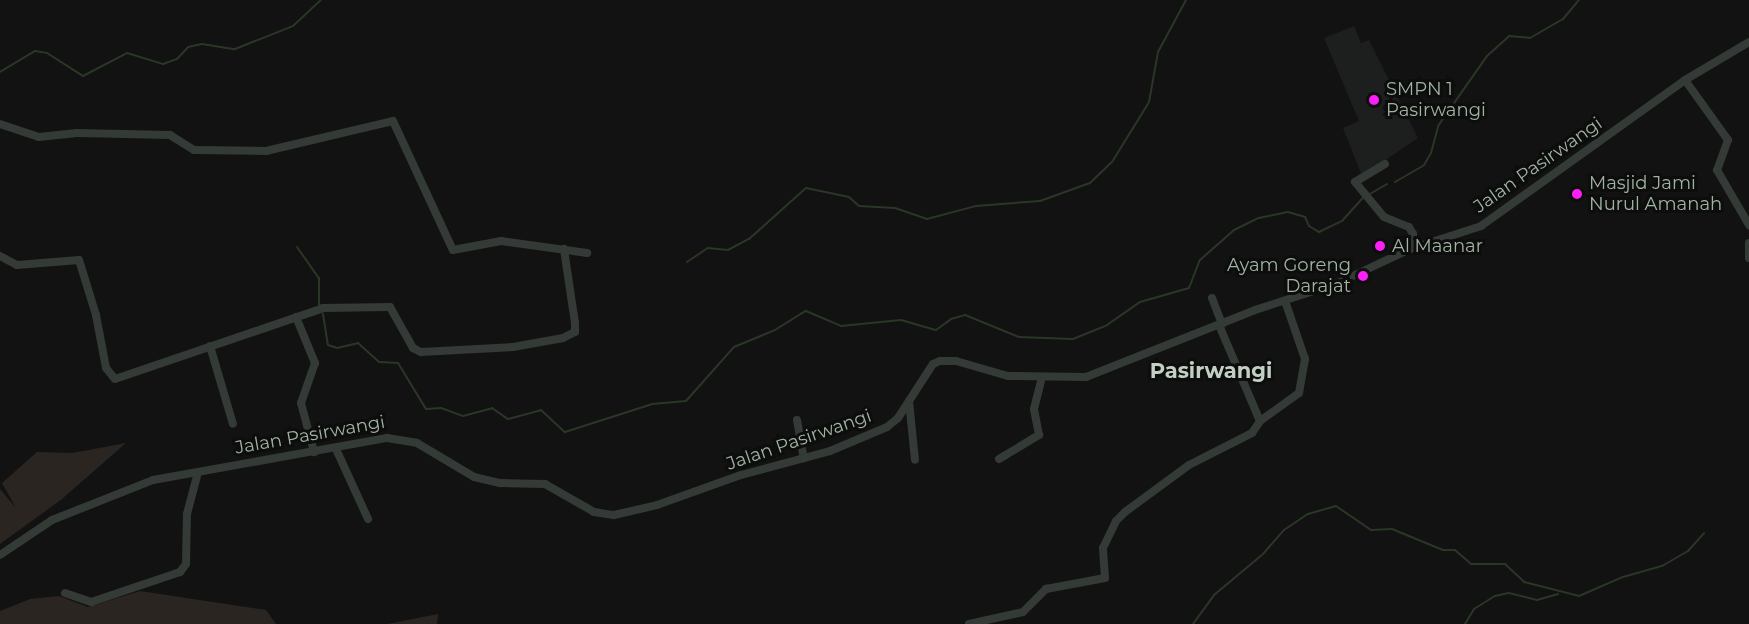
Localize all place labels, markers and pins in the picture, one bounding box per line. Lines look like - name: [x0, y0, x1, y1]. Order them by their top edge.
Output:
- place label: SMPN 1 Pasirwangi: [1386, 79, 1486, 122]
- marker: SMPN 1 Pasirwangi: [1367, 93, 1381, 107]
- place label: Masjid Jami Nurul Amanah: [1589, 173, 1722, 216]
- marker: Masjid Jami Nurul Amanah: [1570, 187, 1584, 201]
- place label: Al Maanar: [1392, 235, 1483, 257]
- marker: Al Maanar: [1373, 239, 1387, 253]
- place label: Ayam Goreng Darajat: [1227, 255, 1351, 298]
- marker: Ayam Goreng Darajat: [1356, 269, 1370, 283]

